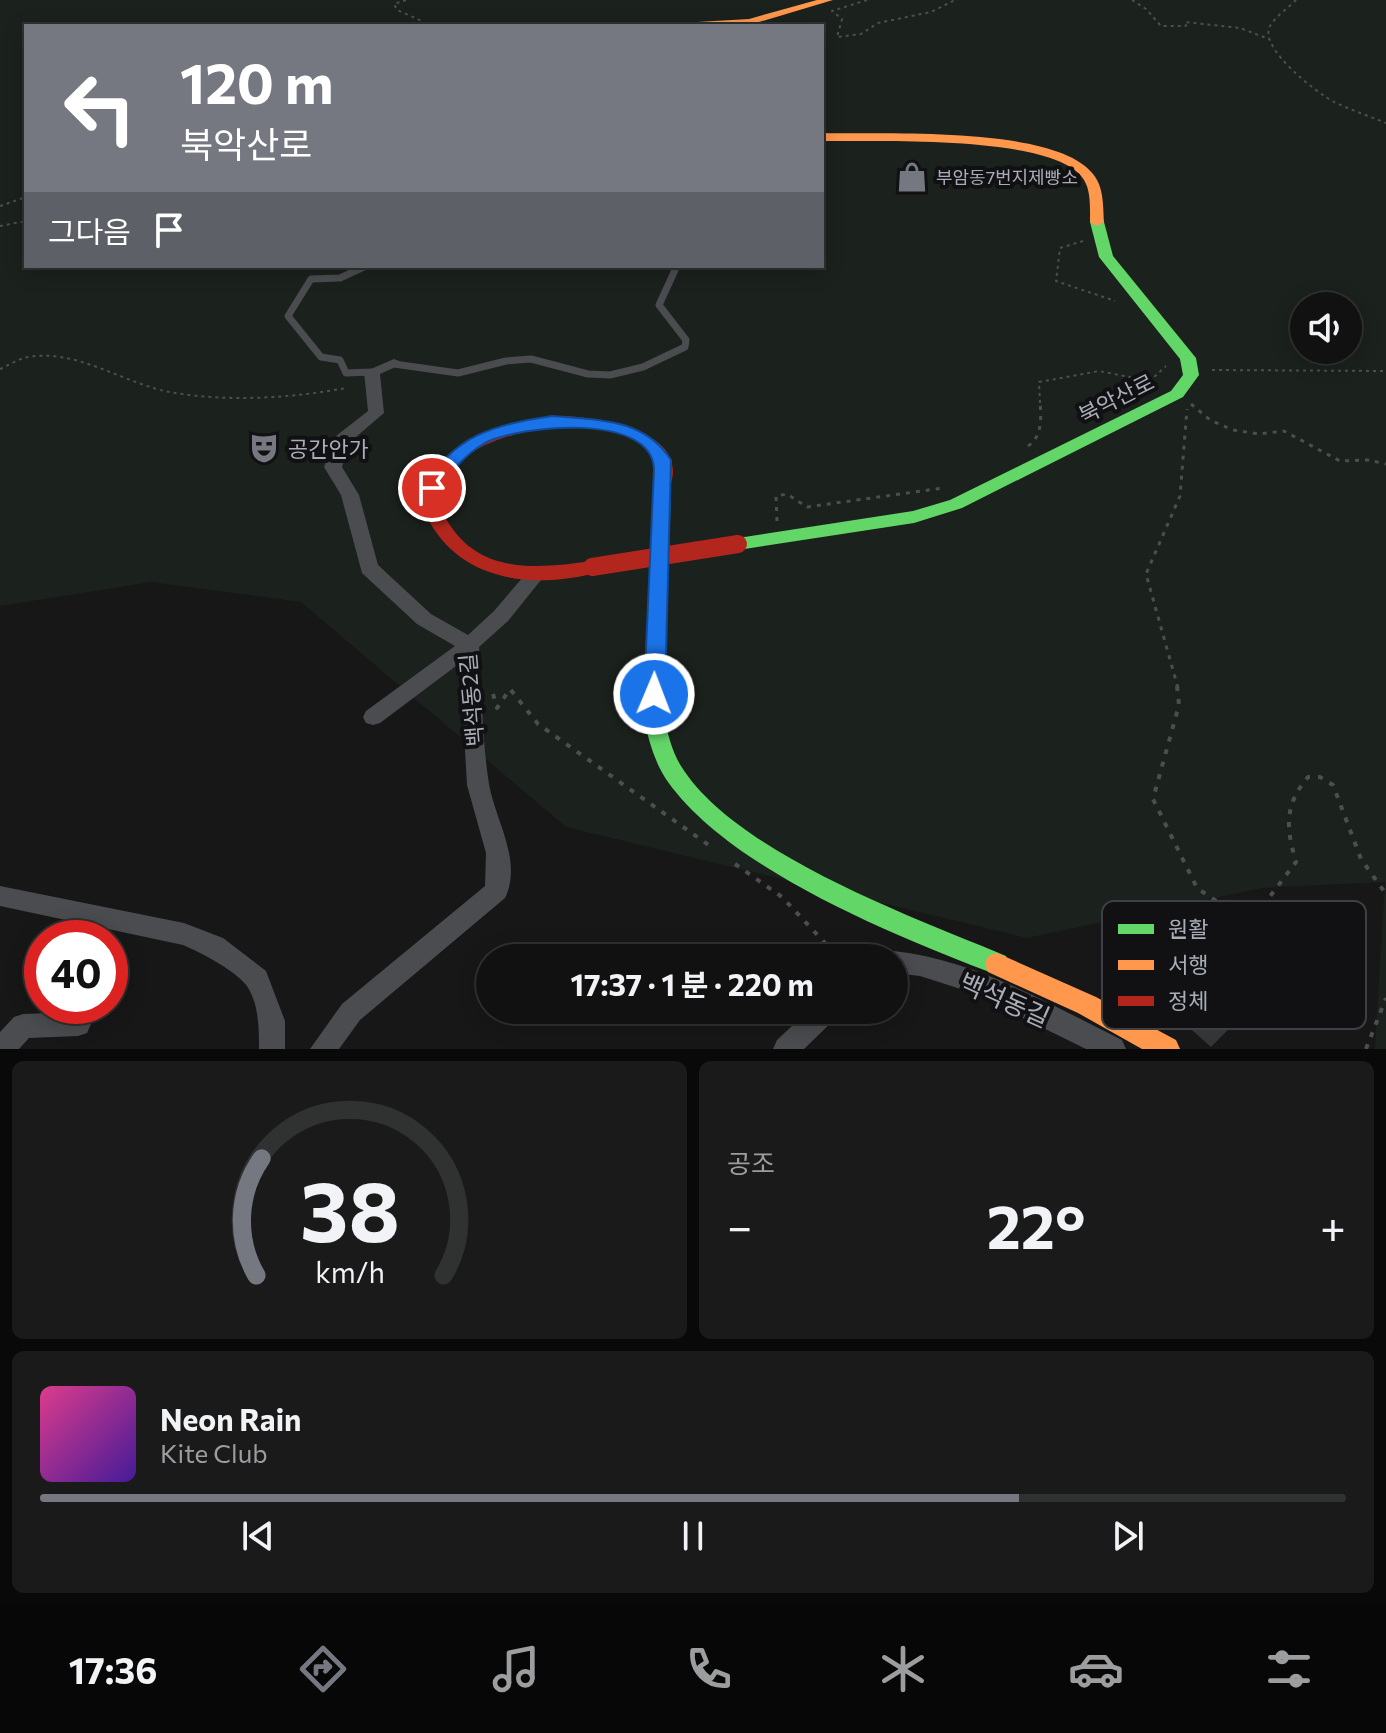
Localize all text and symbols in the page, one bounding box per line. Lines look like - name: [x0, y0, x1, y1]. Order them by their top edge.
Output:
- text: 120 m: [180, 47, 334, 116]
- icon: left: [48, 56, 152, 160]
- text: 북악산로: [180, 121, 312, 165]
- shop icon: 부암동7번지제빵소: [895, 160, 929, 194]
- place label: 부암동7번지제빵소: [936, 166, 1078, 188]
- icon: arrive: [147, 208, 191, 252]
- text: 그다음: [48, 212, 131, 249]
- map controls: [1290, 292, 1362, 364]
- button: sound: [1290, 292, 1362, 364]
- street label: 북악산로: [1074, 368, 1158, 428]
- theatre icon: 공간안가: [247, 431, 281, 465]
- place label: 공간안가: [288, 435, 369, 462]
- pin: [398, 454, 466, 522]
- icon: arrive: [410, 466, 454, 510]
- street label: 백석동2길: [453, 652, 489, 748]
- position arrow: [612, 652, 696, 736]
- legend: [1102, 901, 1366, 1029]
- text: 원활: [1168, 915, 1208, 942]
- speed limit sign: 40: [24, 920, 128, 1024]
- text: 서행: [1168, 951, 1208, 978]
- text: 17:37 · 1 분 · 220 m: [570, 965, 814, 1002]
- street label: 백석동길: [955, 965, 1055, 1033]
- text: 정체: [1168, 987, 1208, 1014]
- text: 공조: [727, 1147, 775, 1178]
- text: 38: [300, 1157, 399, 1259]
- text: 22°: [987, 1188, 1085, 1261]
- text: −: [727, 1198, 752, 1252]
- text: +: [1320, 1198, 1346, 1252]
- text: km/h: [315, 1254, 384, 1289]
- text: Neon Rain: [160, 1400, 301, 1437]
- text: Kite Club: [160, 1437, 268, 1468]
- icon: previous: [236, 1514, 280, 1558]
- icon: pause: [671, 1514, 715, 1558]
- icon: next: [1106, 1514, 1150, 1558]
- icon: directions: [295, 1641, 351, 1697]
- icon: music: [488, 1641, 544, 1697]
- icon: phone: [681, 1641, 737, 1697]
- icon: climate: [875, 1641, 931, 1697]
- icon: car: [1068, 1641, 1124, 1697]
- icon: filters: [1261, 1641, 1317, 1697]
- text: 17:36: [69, 1647, 157, 1691]

